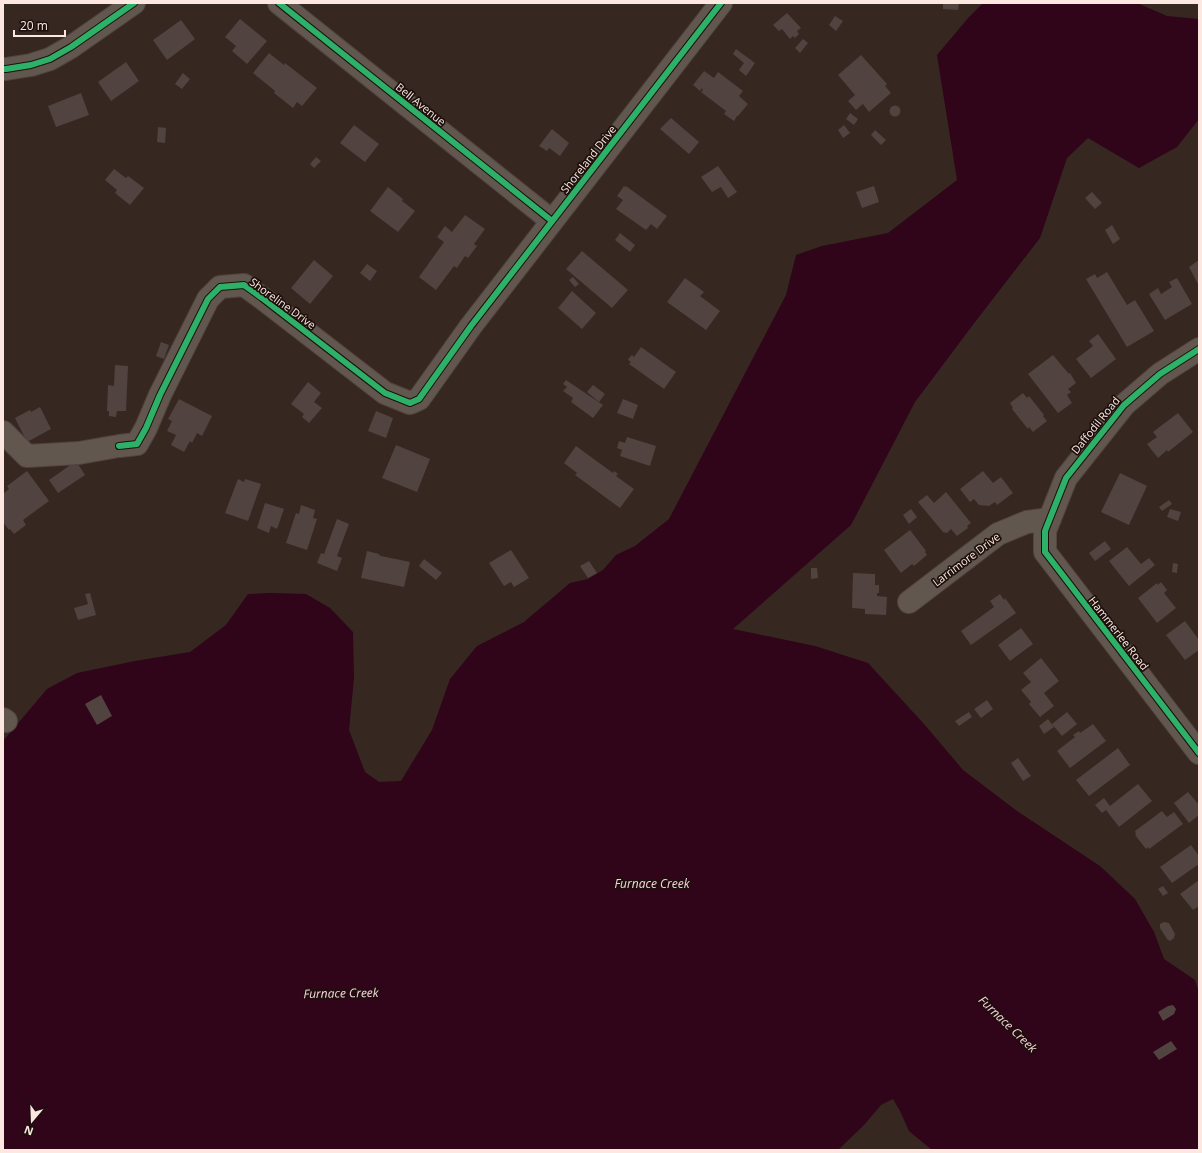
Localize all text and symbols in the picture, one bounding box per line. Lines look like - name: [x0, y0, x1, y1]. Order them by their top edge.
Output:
- scale bar: [14, 12, 65, 38]
- text: 20 m: [20, 17, 48, 34]
- street label: Bell Avenue: [393, 79, 449, 129]
- street label: Shoreland Drive: [557, 122, 619, 196]
- street label: Shoreline Drive: [247, 274, 319, 332]
- street label: Daffodil Road: [1067, 393, 1123, 457]
- street label: Larrimore Drive: [929, 529, 1003, 589]
- street label: Hammerlee Road: [1086, 593, 1152, 673]
- water label: Furnace Creek: [614, 875, 691, 892]
- water label: Furnace Creek: [303, 984, 380, 1002]
- water label: Furnace Creek: [975, 992, 1042, 1057]
- north arrow: [12, 1101, 52, 1141]
- text: N: [22, 1122, 35, 1139]

